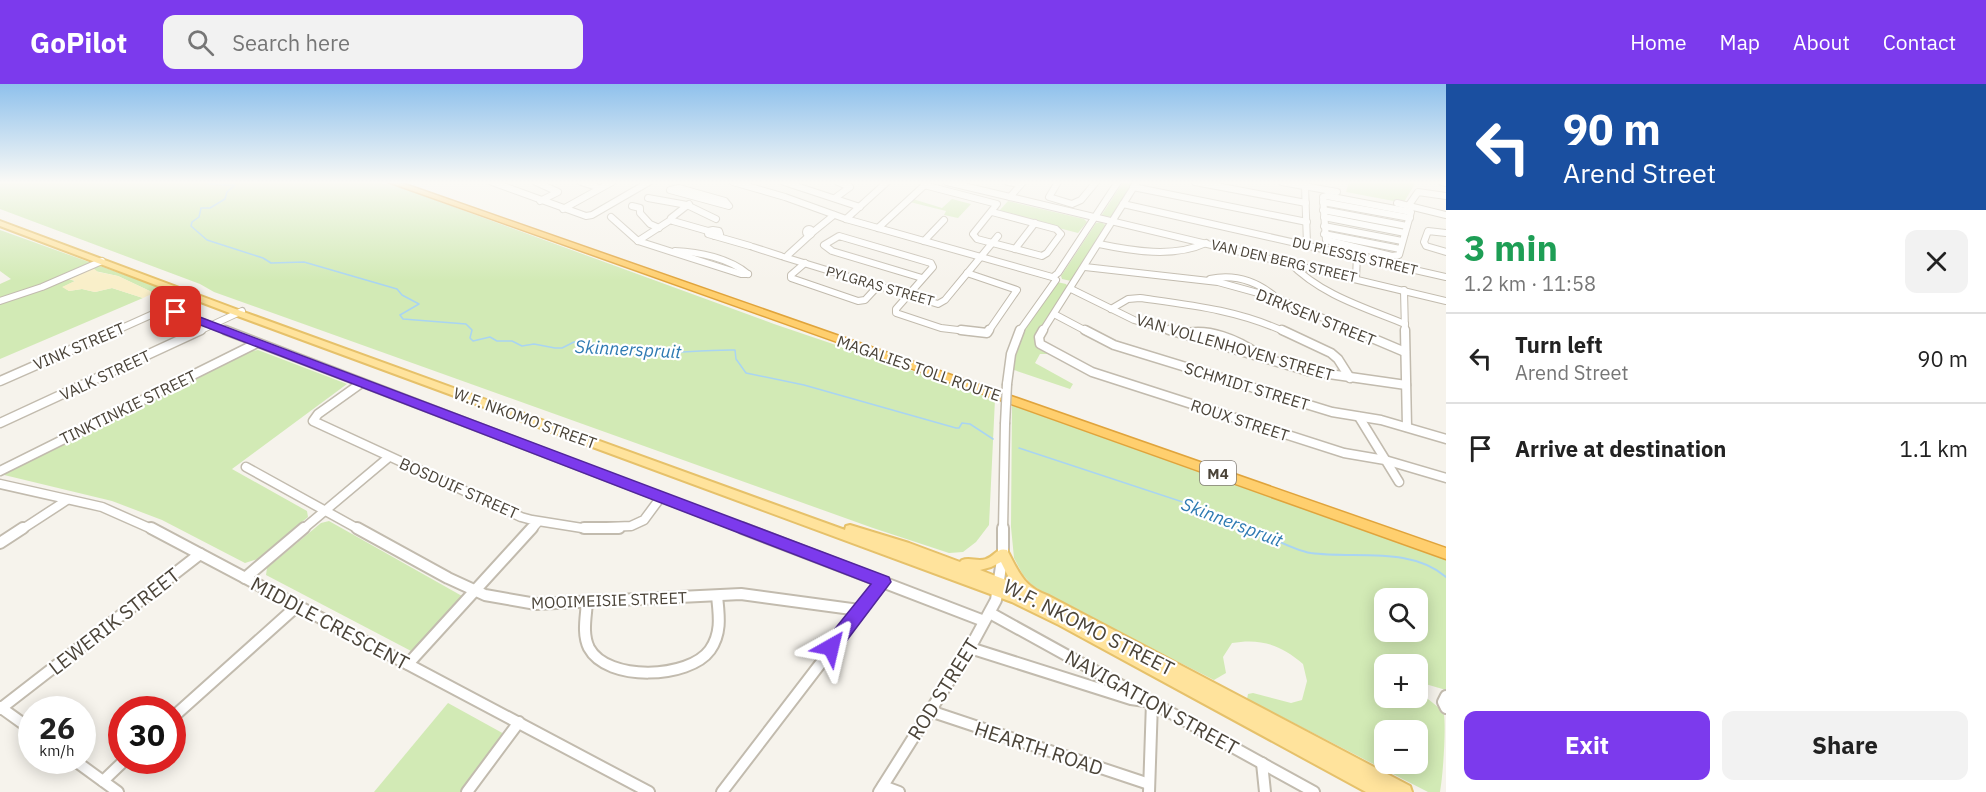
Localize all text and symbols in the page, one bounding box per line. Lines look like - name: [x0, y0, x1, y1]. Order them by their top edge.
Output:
- search box: [163, 15, 583, 69]
- text: GoPilot: [30, 24, 127, 61]
- icon: search: [184, 26, 217, 59]
- text: Search here: [232, 28, 350, 57]
- text: Home: [1630, 28, 1687, 56]
- text: Map: [1720, 28, 1760, 56]
- text: About: [1793, 28, 1850, 56]
- text: Contact: [1883, 28, 1956, 56]
- text: 90 m: [1563, 102, 1661, 157]
- icon: left: [1464, 108, 1542, 186]
- text: Arend Street: [1563, 155, 1716, 190]
- text: 3 min: [1464, 224, 1558, 271]
- button: close: [1905, 230, 1968, 293]
- street label: DU PLESSIS STREET: [1290, 233, 1420, 279]
- street label: VAN DEN BERG STREET: [1209, 235, 1359, 287]
- street label: PYLGRAS STREET: [824, 262, 936, 310]
- text: 1.2 km · 11:58: [1464, 270, 1596, 297]
- street label: DIRKSEN STREET: [1253, 284, 1379, 350]
- pin: [150, 286, 201, 337]
- icon: arrive: [159, 295, 192, 328]
- street label: VAN VOLLENHOVEN STREET: [1134, 309, 1336, 385]
- street label: VINK STREET: [30, 318, 128, 374]
- text: Turn left: [1515, 330, 1603, 359]
- street label: MAGALIES TOLL ROUTE: [834, 331, 1004, 405]
- water label: Skinnerspruit: [574, 335, 683, 363]
- icon: left: [1464, 342, 1497, 375]
- text: 90 m: [1917, 344, 1968, 373]
- street label: VALK STREET: [57, 345, 153, 405]
- street label: SCHMIDT STREET: [1182, 358, 1312, 414]
- text: Arend Street: [1515, 359, 1629, 386]
- street label: TINKTINKIE STREET: [57, 365, 199, 449]
- street label: W.F. NKOMO STREET: [451, 383, 599, 453]
- street label: ROUX STREET: [1188, 395, 1292, 445]
- icon: arrive: [1464, 432, 1497, 465]
- text: Arrive at destination: [1515, 434, 1726, 463]
- text: 1.1 km: [1900, 434, 1968, 463]
- street label: BOSDUIF STREET: [396, 453, 522, 523]
- road number: M4: [1200, 461, 1236, 485]
- water label: Skinnerspruit: [1178, 492, 1287, 552]
- street label: LEWERIK STREET: [43, 561, 185, 681]
- street label: MIDDLE CRESCENT: [246, 570, 414, 676]
- street label: W.F. NKOMO STREET: [999, 572, 1179, 682]
- street label: MOOIMEISIE STREET: [531, 587, 687, 613]
- map controls: [1374, 588, 1428, 774]
- button: search: [1374, 588, 1428, 642]
- position arrow: [799, 615, 863, 679]
- street label: ROD STREET: [901, 633, 985, 745]
- street label: NAVIGATION STREET: [1060, 643, 1244, 761]
- button: +: [1374, 654, 1428, 708]
- speed limit sign: 30: [108, 696, 186, 774]
- text: 26: [39, 708, 75, 747]
- button: Exit: [1464, 711, 1710, 780]
- button: Share: [1722, 711, 1968, 780]
- street label: HEARTH ROAD: [971, 714, 1107, 782]
- button: −: [1374, 720, 1428, 774]
- text: km/h: [39, 741, 75, 760]

